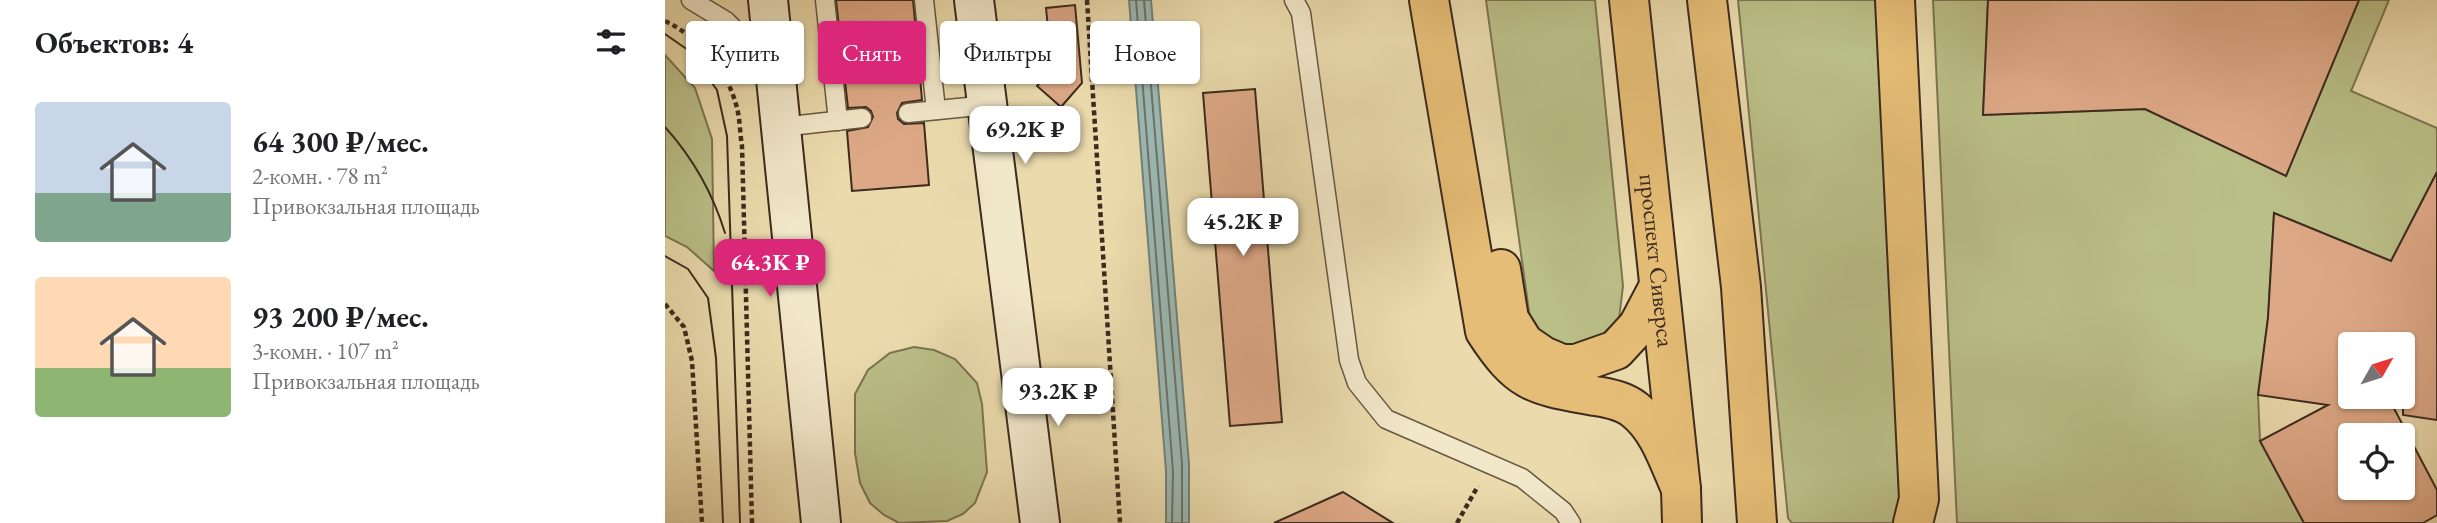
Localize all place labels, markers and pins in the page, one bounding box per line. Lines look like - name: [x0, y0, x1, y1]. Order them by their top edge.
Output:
- pin: 69.2K ₽: [960, 106, 1090, 166]
- pin: 45.2K ₽: [1178, 198, 1308, 258]
- pin: 64.3K ₽: [705, 240, 835, 299]
- pin: 93.2K ₽: [993, 368, 1123, 428]

